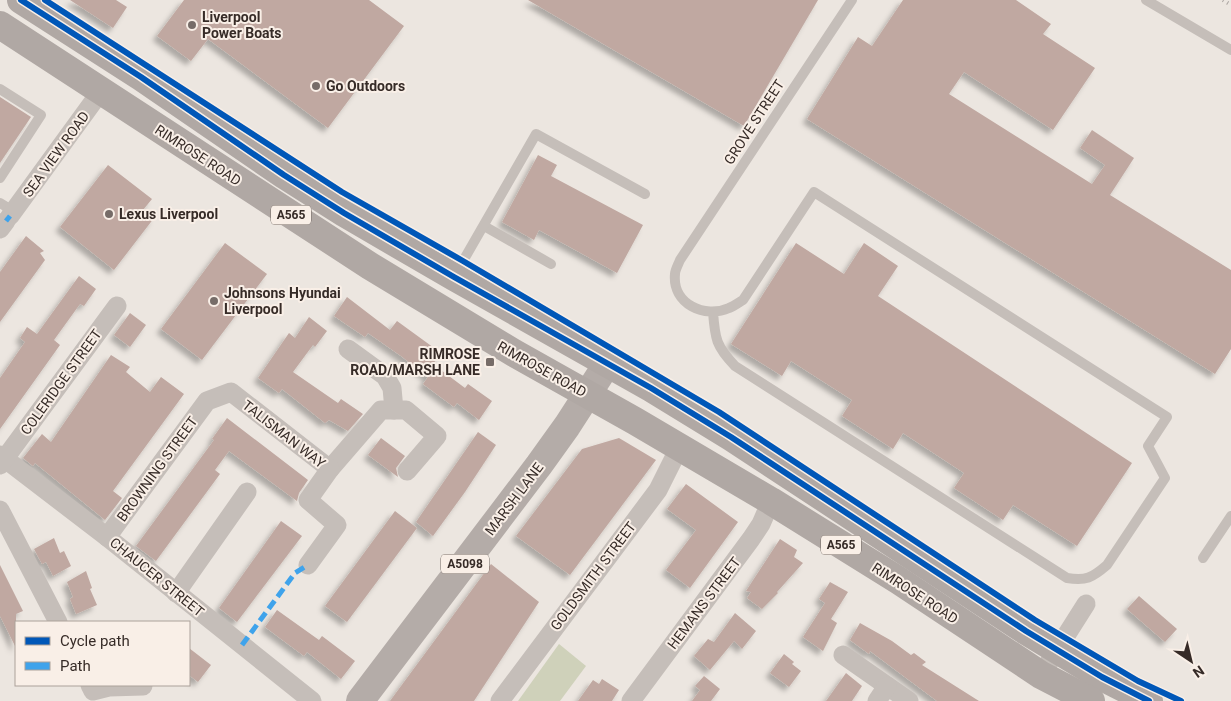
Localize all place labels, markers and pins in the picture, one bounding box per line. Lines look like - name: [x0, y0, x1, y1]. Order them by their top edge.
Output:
- place label: Liverpool Power Boats: [202, 9, 282, 41]
- marker: Liverpool Power Boats: [186, 19, 198, 31]
- place label: Go Outdoors: [326, 78, 405, 94]
- marker: Go Outdoors: [310, 80, 322, 92]
- place label: Lexus Liverpool: [119, 206, 218, 222]
- marker: Lexus Liverpool: [103, 208, 115, 220]
- place label: Johnsons Hyundai Liverpool: [224, 285, 341, 317]
- marker: Johnsons Hyundai Liverpool: [208, 295, 220, 307]
- place label: RIMROSE ROAD/MARSH LANE: [350, 346, 480, 378]
- marker: RIMROSE ROAD/MARSH LANE: [484, 356, 496, 368]

